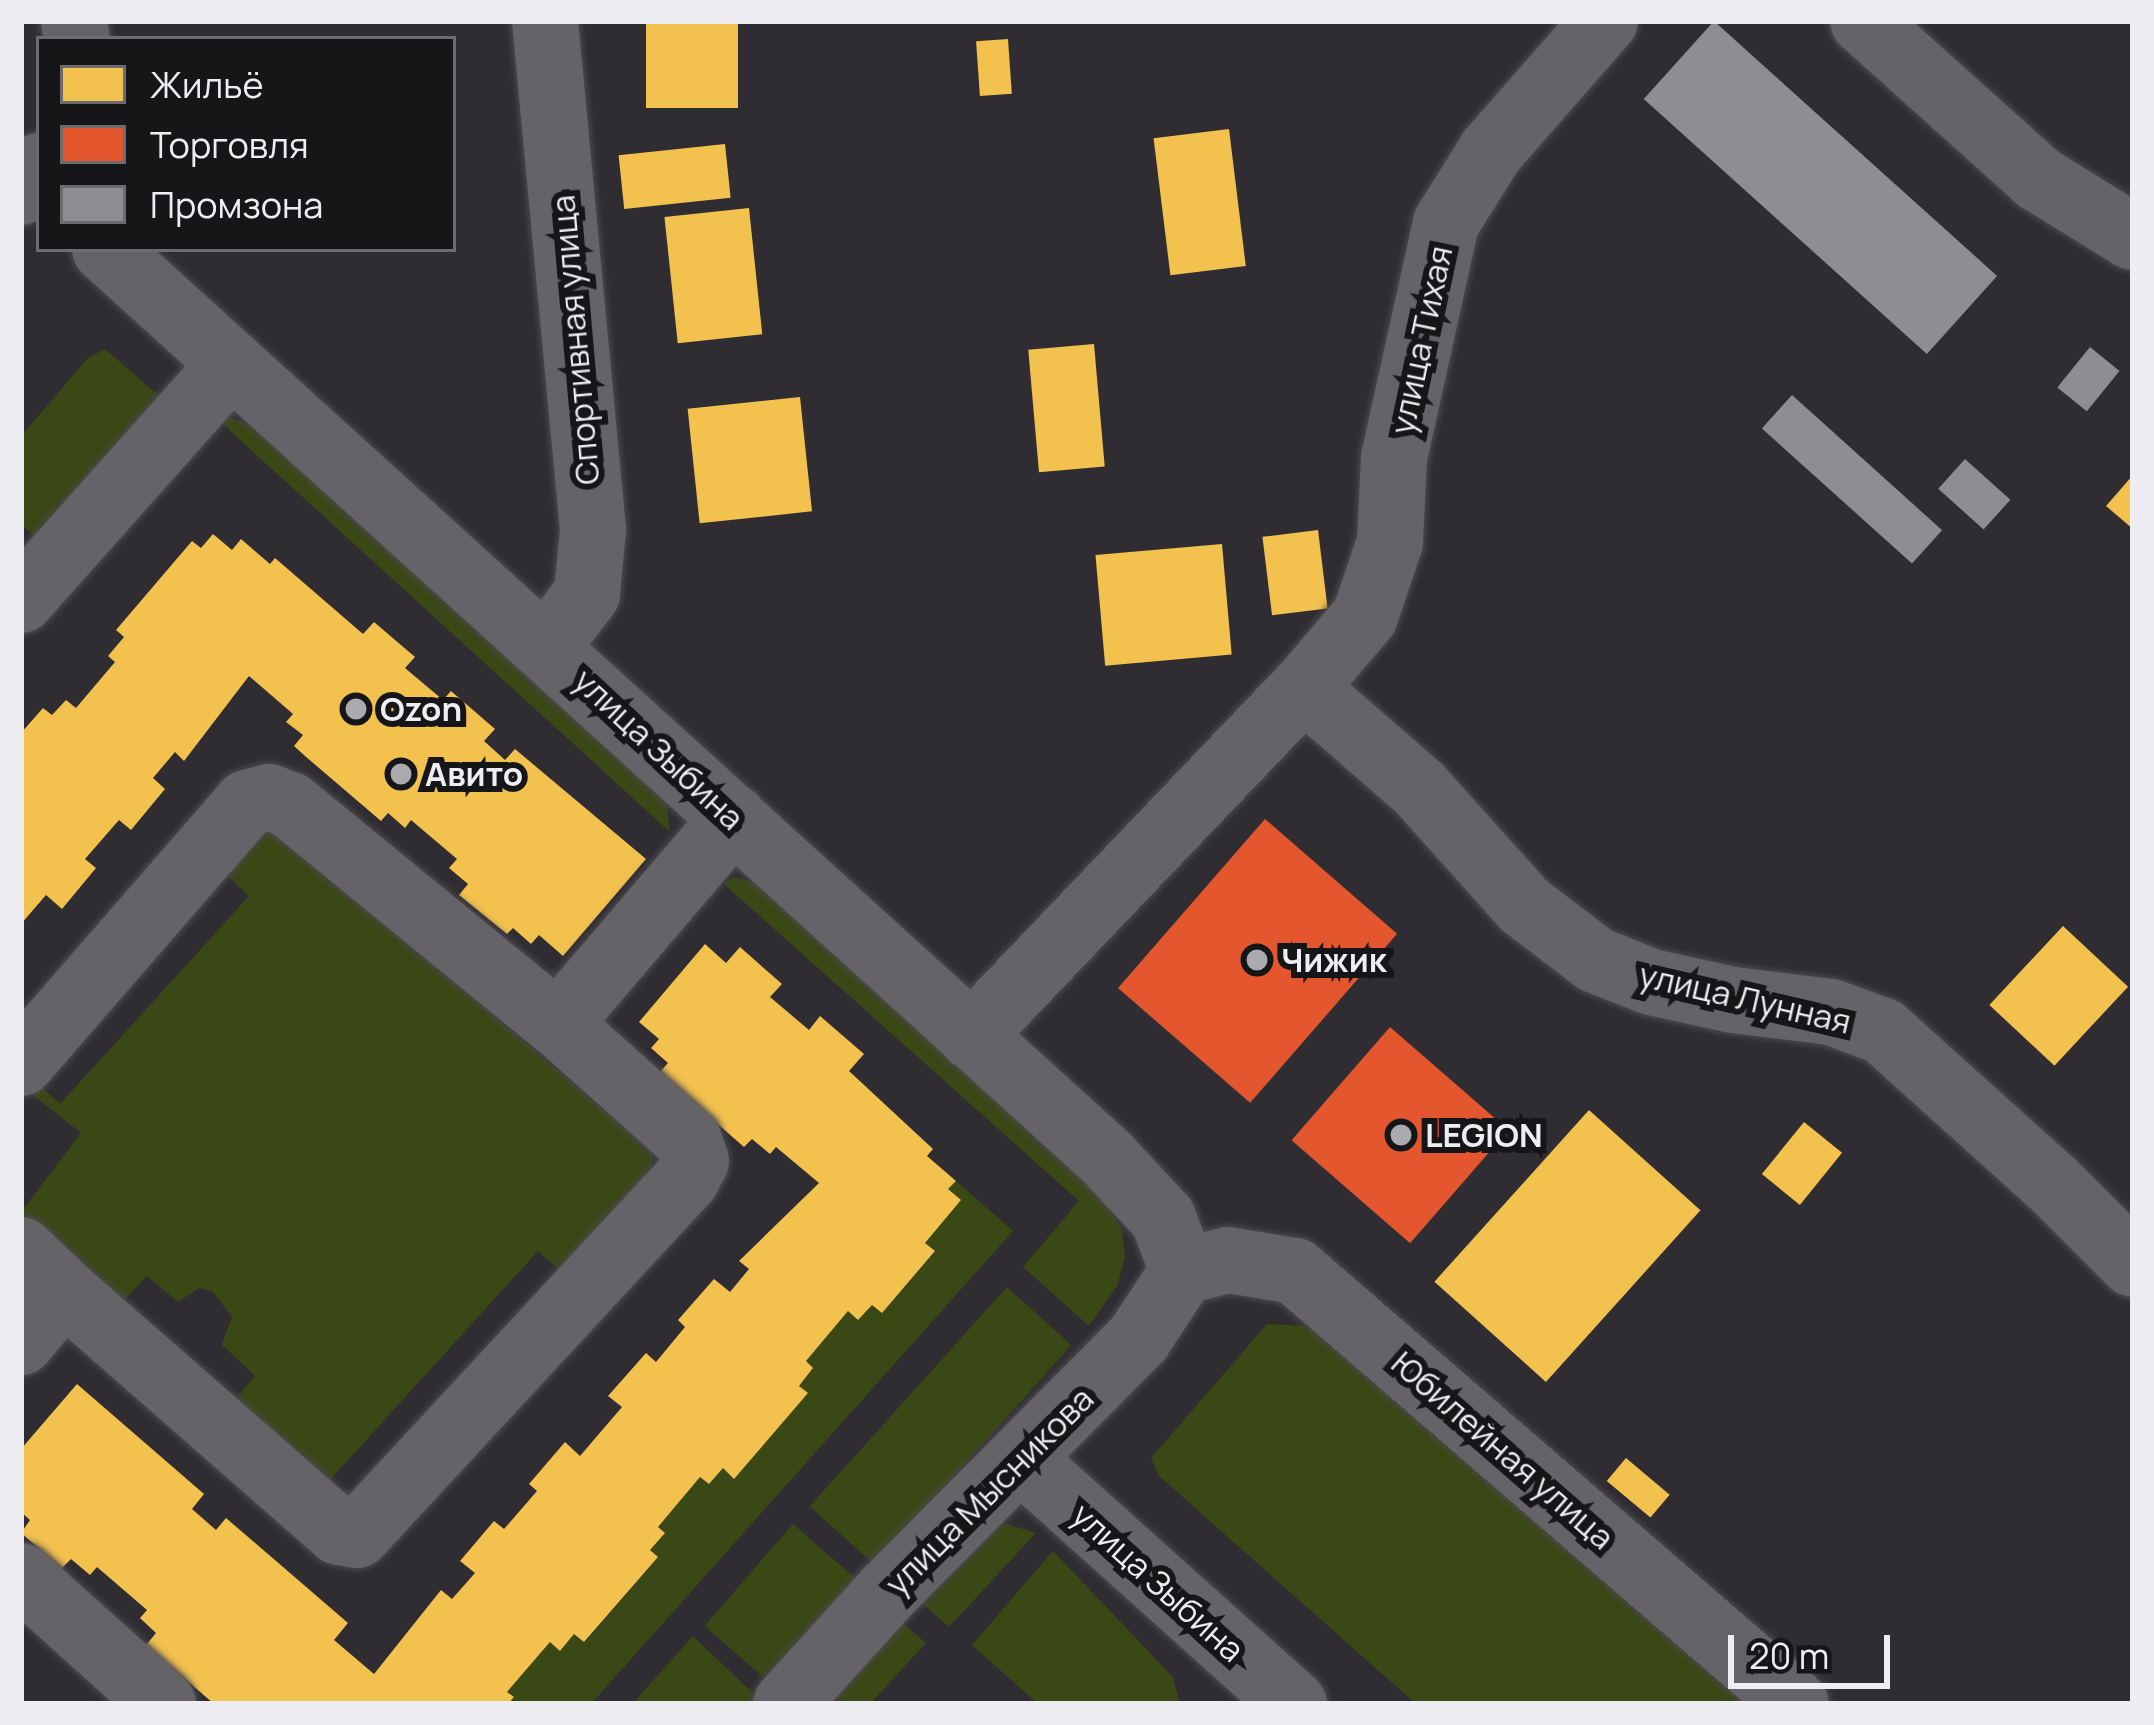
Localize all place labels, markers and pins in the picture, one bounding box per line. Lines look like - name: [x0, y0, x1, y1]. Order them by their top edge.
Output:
- place label: Ozon: [380, 689, 462, 729]
- marker: Ozon: [343, 696, 369, 722]
- place label: Авито: [425, 754, 523, 794]
- marker: Авито: [388, 761, 414, 787]
- place label: Чижик: [1281, 940, 1386, 980]
- marker: Чижик: [1244, 947, 1270, 973]
- place label: LEGION: [1425, 1115, 1543, 1155]
- marker: LEGION: [1388, 1122, 1414, 1148]

